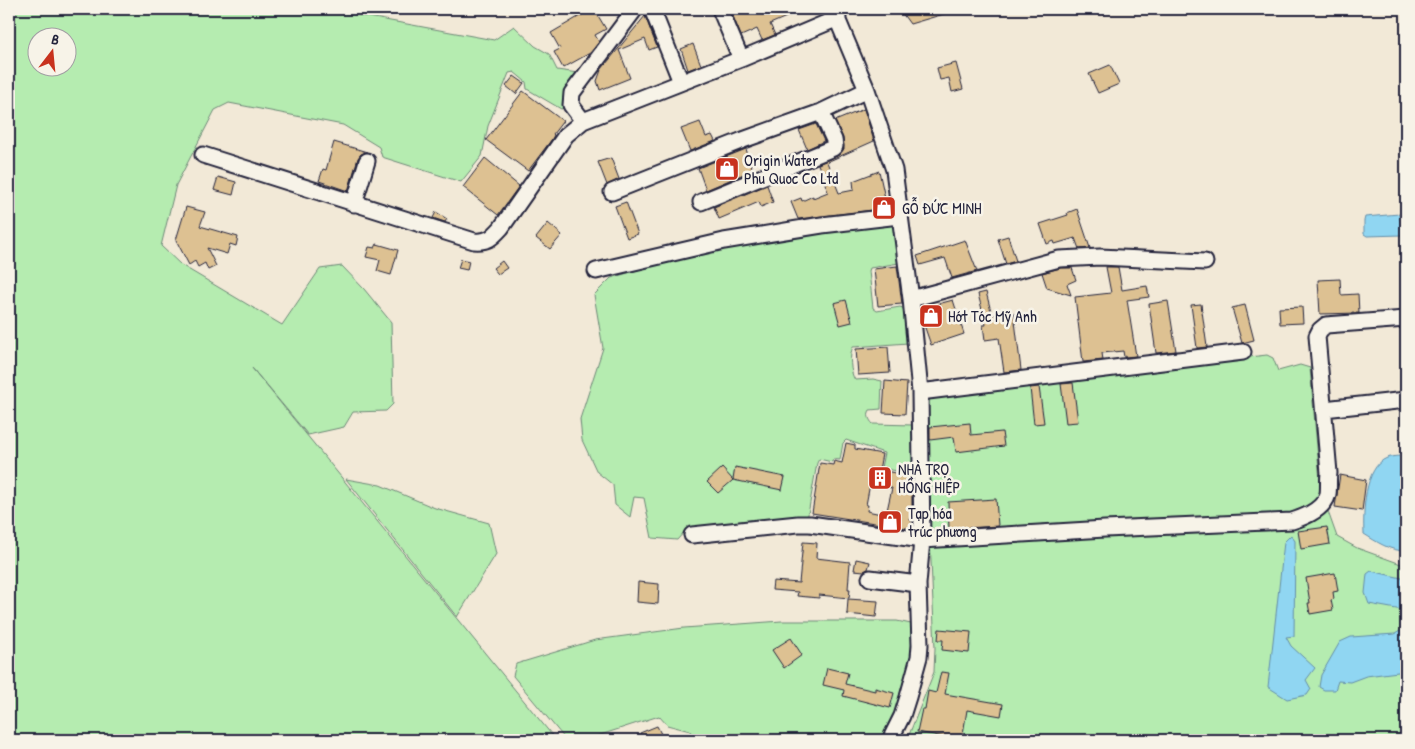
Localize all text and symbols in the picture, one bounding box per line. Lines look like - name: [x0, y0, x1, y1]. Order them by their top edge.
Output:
- north arrow: [28, 28, 78, 78]
- text: B: [50, 29, 62, 49]
- place label: Origin Water Phu Quoc Co Ltd: [744, 149, 838, 189]
- shop icon: Origin Water Phu Quoc Co Ltd: [714, 156, 740, 182]
- shop icon: GỖ ĐỨC MINH: [871, 195, 897, 221]
- place label: GỖ ĐỨC MINH: [902, 197, 982, 219]
- shop icon: Hớt Tóc Mỹ Anh: [918, 303, 944, 329]
- place label: Hớt Tóc Mỹ Anh: [948, 305, 1037, 327]
- place label: NHÀ TRỌ HỒNG HIỆP: [898, 458, 960, 498]
- building icon: NHÀ TRỌ HỒNG HIỆP: [867, 465, 893, 491]
- place label: Tạp hóa trúc phương: [908, 502, 977, 542]
- shop icon: Tạp hóa trúc phương: [877, 509, 903, 535]

